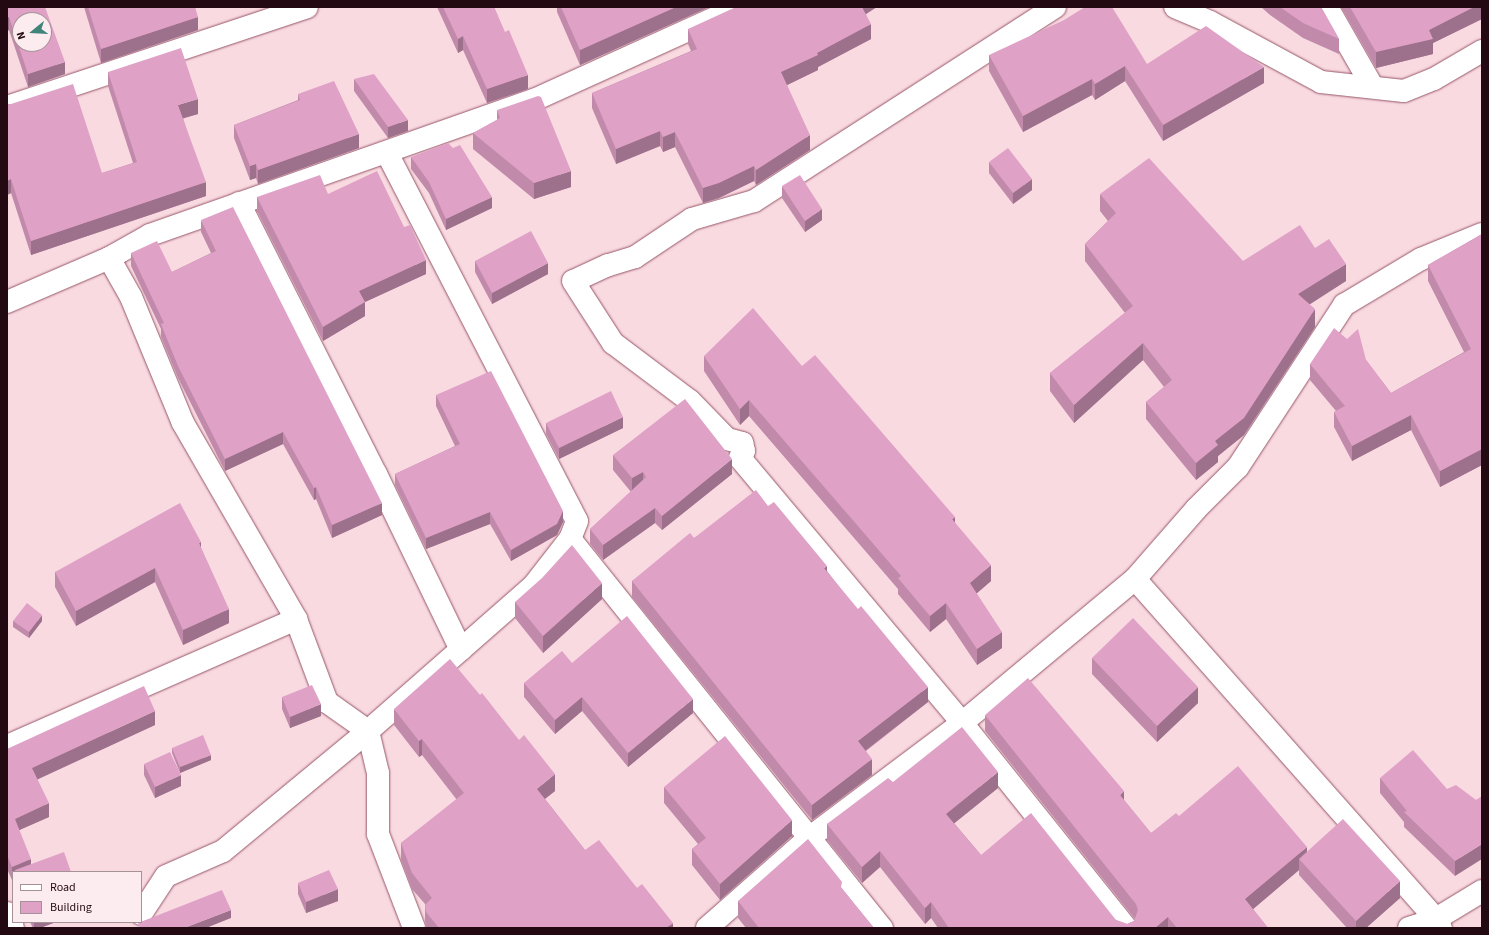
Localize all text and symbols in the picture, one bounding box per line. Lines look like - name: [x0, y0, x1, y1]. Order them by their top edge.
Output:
- north arrow: [12, 12, 52, 52]
- text: N: [13, 30, 29, 41]
- legend: [12, 871, 142, 923]
- text: Road: [50, 879, 76, 896]
- text: Building: [50, 899, 92, 916]

